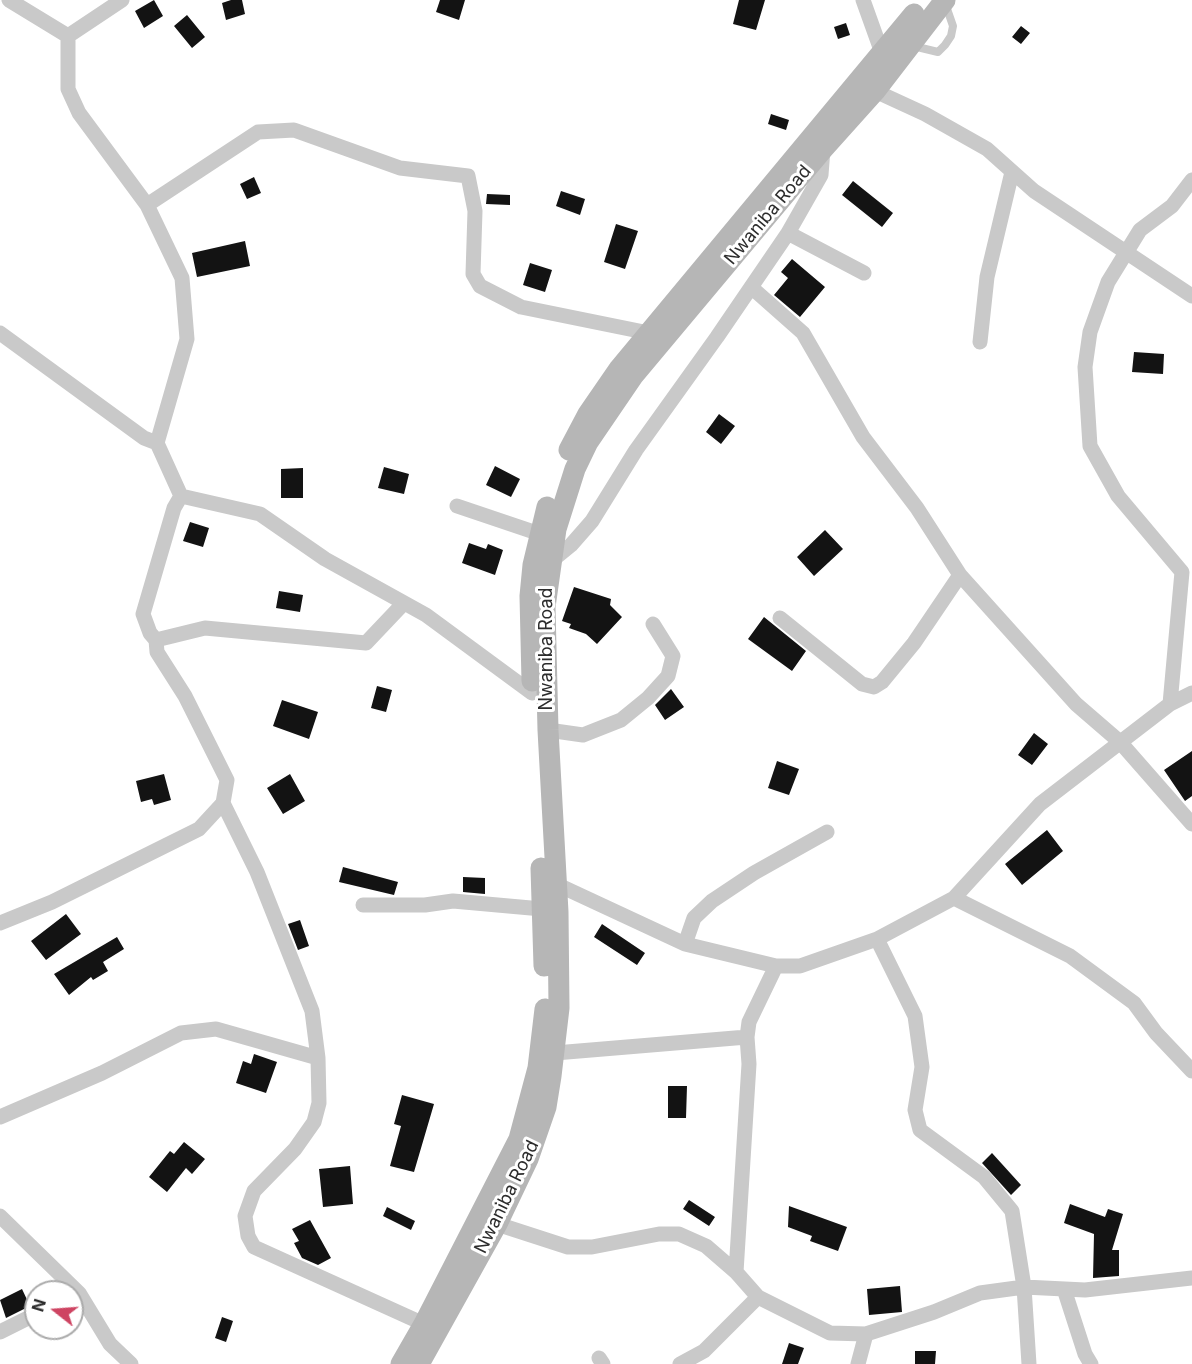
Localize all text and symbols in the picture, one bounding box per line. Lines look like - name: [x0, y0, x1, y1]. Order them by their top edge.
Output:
- street label: Nwaniba Road: [720, 161, 816, 269]
- street label: Nwaniba Road: [536, 587, 558, 711]
- street label: Nwaniba Road: [470, 1137, 544, 1257]
- north arrow: [24, 1280, 84, 1340]
- text: N: [27, 1297, 50, 1314]

